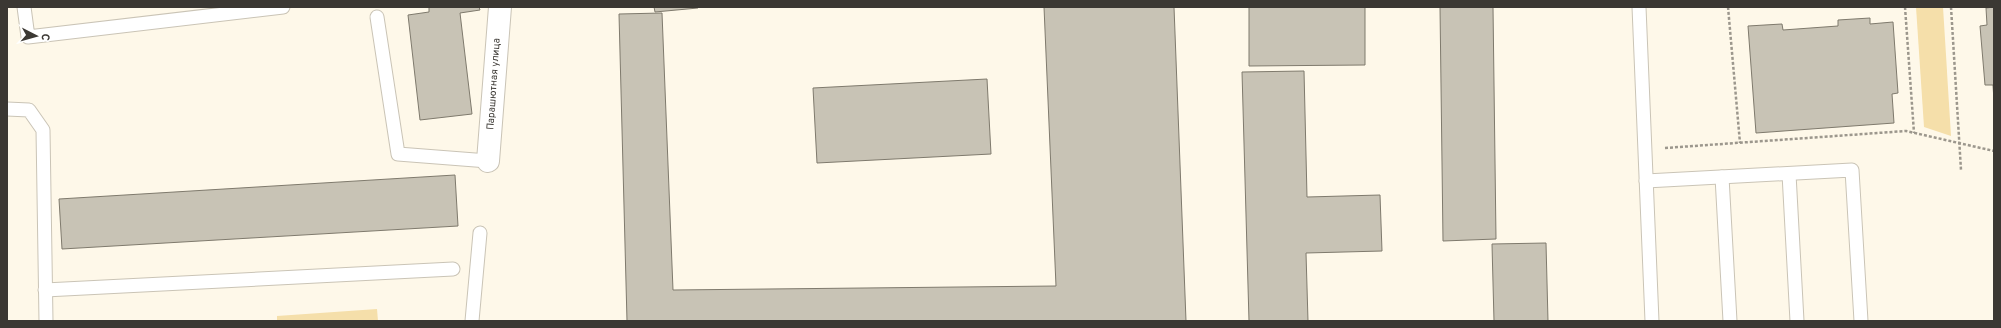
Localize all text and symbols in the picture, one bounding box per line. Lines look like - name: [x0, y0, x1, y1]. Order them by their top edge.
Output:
- north arrow: [16, 16, 56, 56]
- text: С: [38, 33, 52, 41]
- street label: Парашютная улица: [484, 38, 504, 130]

